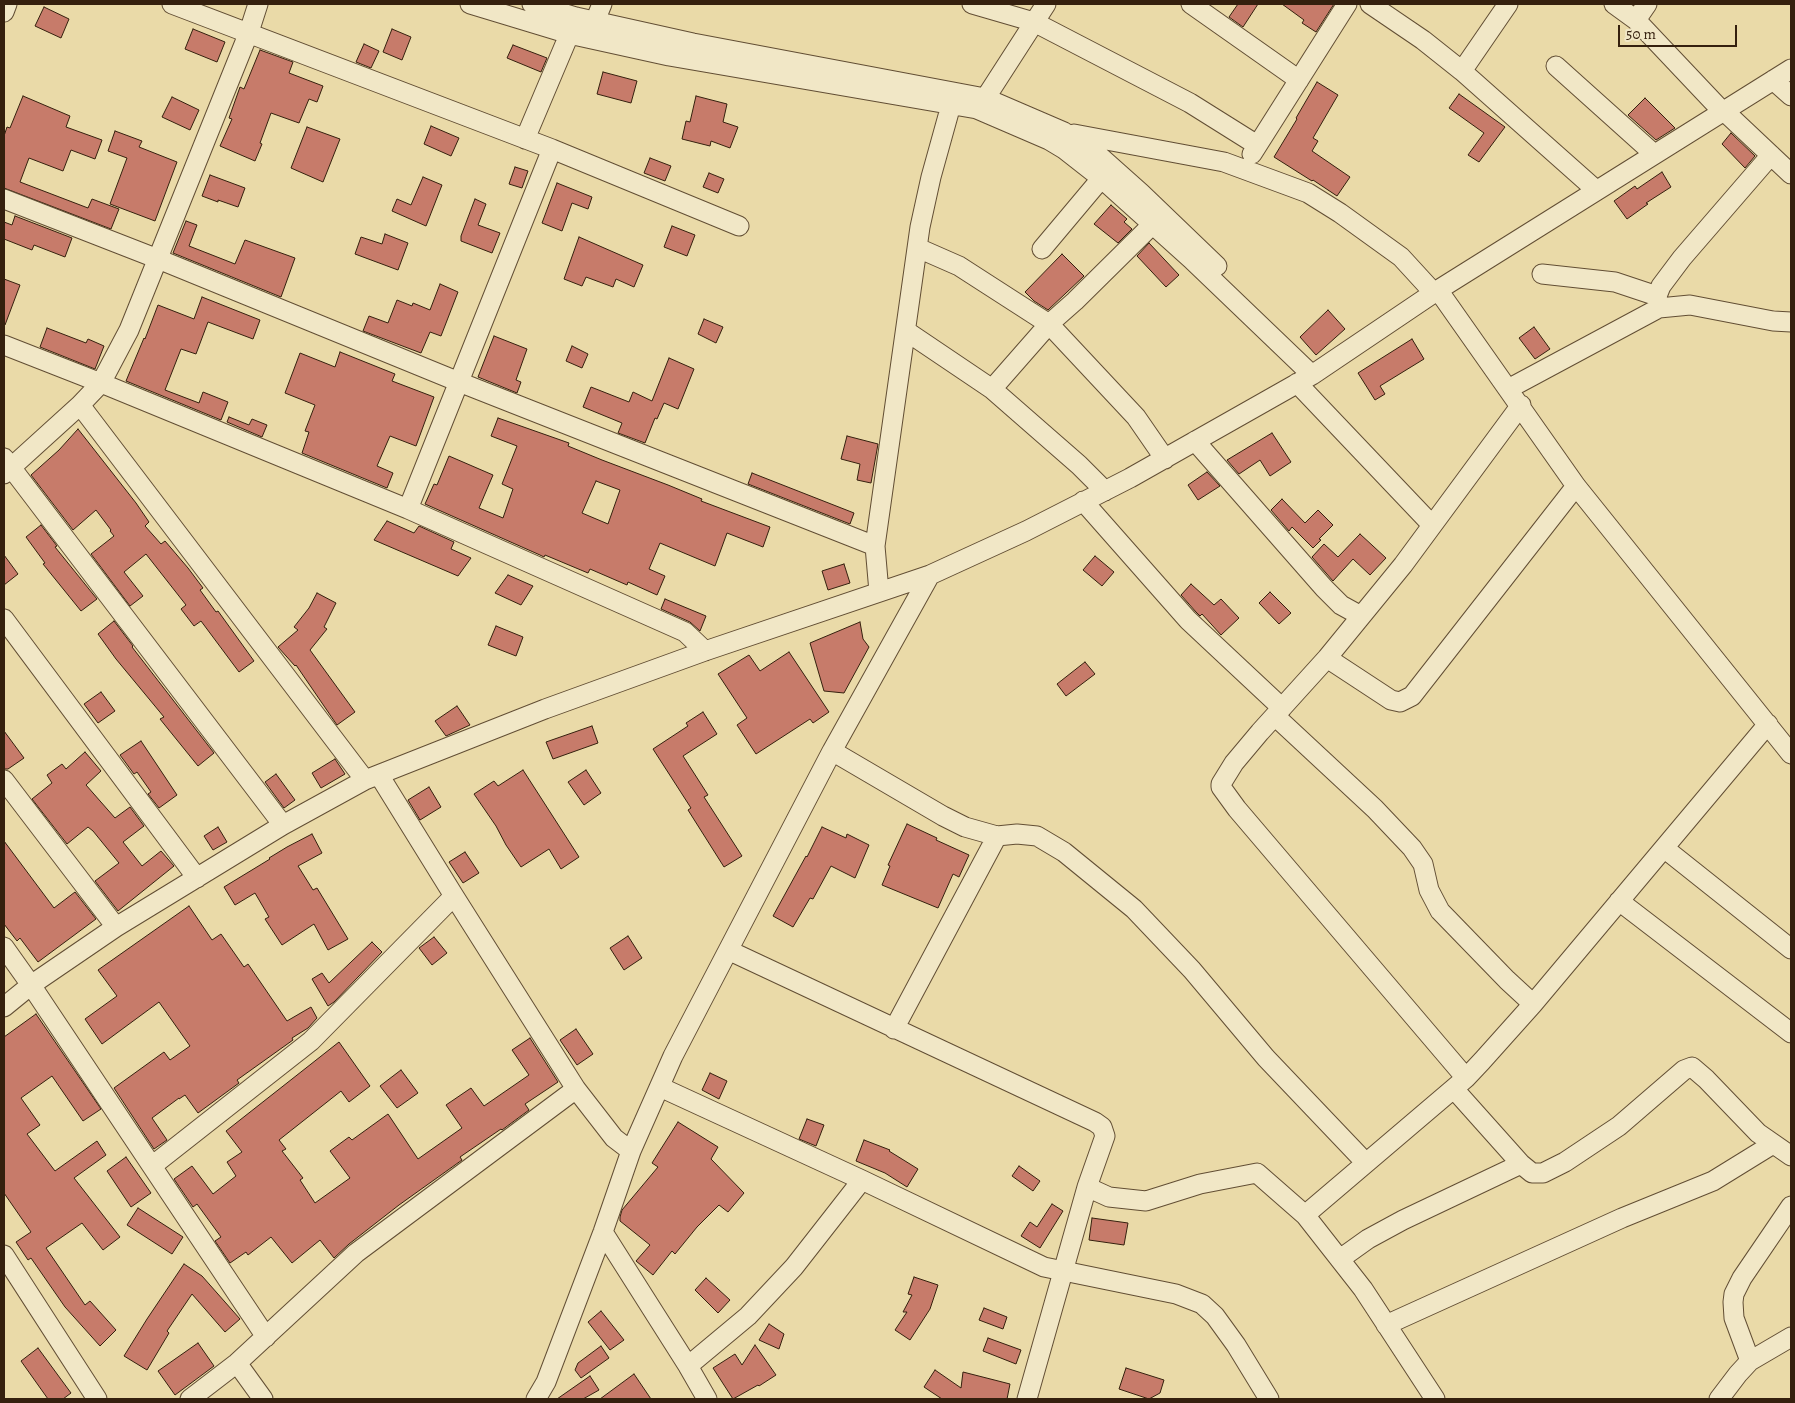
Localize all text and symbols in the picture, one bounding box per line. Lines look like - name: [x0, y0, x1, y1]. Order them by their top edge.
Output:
- scale bar: [1620, 15, 1739, 47]
- text: 50 m: [1626, 24, 1656, 44]

